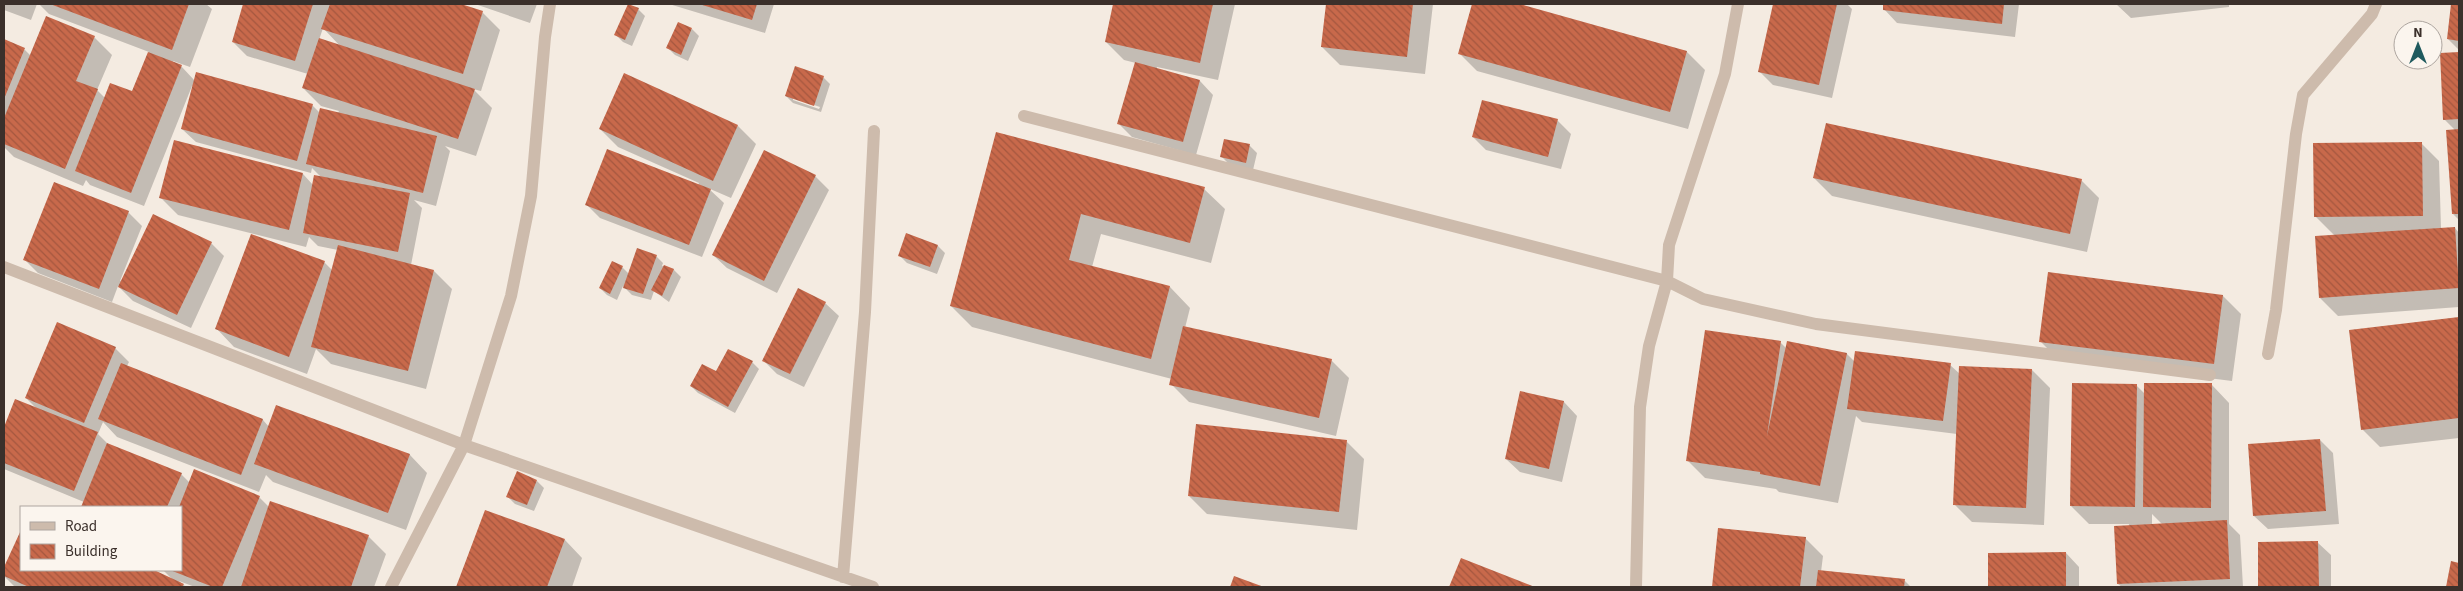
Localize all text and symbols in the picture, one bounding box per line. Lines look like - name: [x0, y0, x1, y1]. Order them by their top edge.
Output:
- north arrow: [2393, 20, 2443, 70]
- text: N: [2413, 23, 2423, 43]
- legend: [20, 506, 182, 571]
- text: Road: [65, 516, 97, 537]
- text: Building: [65, 541, 118, 562]

